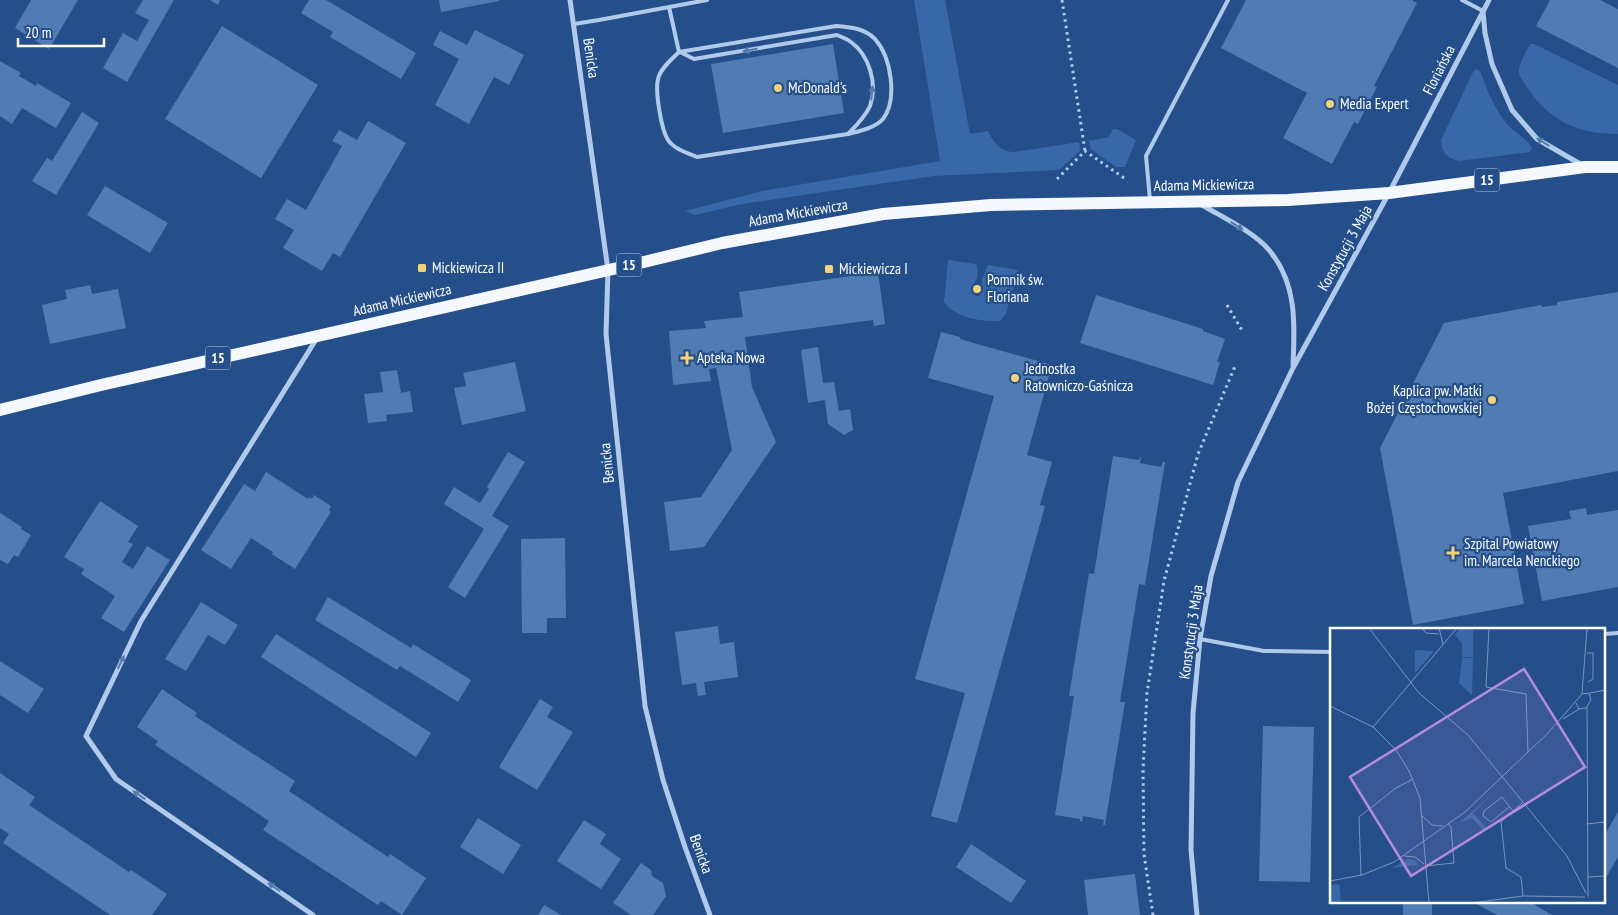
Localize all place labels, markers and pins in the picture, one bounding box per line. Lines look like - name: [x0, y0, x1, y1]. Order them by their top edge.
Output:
- place label: McDonald's: [788, 78, 847, 97]
- marker: McDonald's: [772, 82, 784, 94]
- place label: Media Expert: [1340, 94, 1409, 113]
- marker: Media Expert: [1324, 98, 1336, 110]
- place label: Mickiewicza II: [432, 258, 504, 277]
- place label: Mickiewicza I: [839, 259, 908, 278]
- marker: Mickiewicza II: [416, 262, 428, 274]
- marker: Mickiewicza I: [823, 263, 835, 275]
- place label: Pomnik św. Floriana: [987, 270, 1044, 306]
- marker: Pomnik św. Floriana: [971, 283, 983, 295]
- place label: Apteka Nowa: [697, 348, 765, 367]
- marker: Apteka Nowa: [681, 352, 693, 364]
- place label: Jednostka Ratowniczo-Gaśnicza: [1024, 359, 1133, 395]
- marker: Jednostka Ratowniczo-Gaśnicza: [1009, 372, 1021, 384]
- place label: Kaplica pw. Matki Bożej Częstochowskiej: [1367, 381, 1482, 417]
- marker: Kaplica pw. Matki Bożej Częstochowskiej: [1486, 394, 1498, 406]
- place label: Szpital Powiatowy im. Marcela Nenckiego: [1464, 534, 1580, 570]
- marker: Szpital Powiatowy im. Marcela Nenckiego: [1446, 546, 1460, 560]

